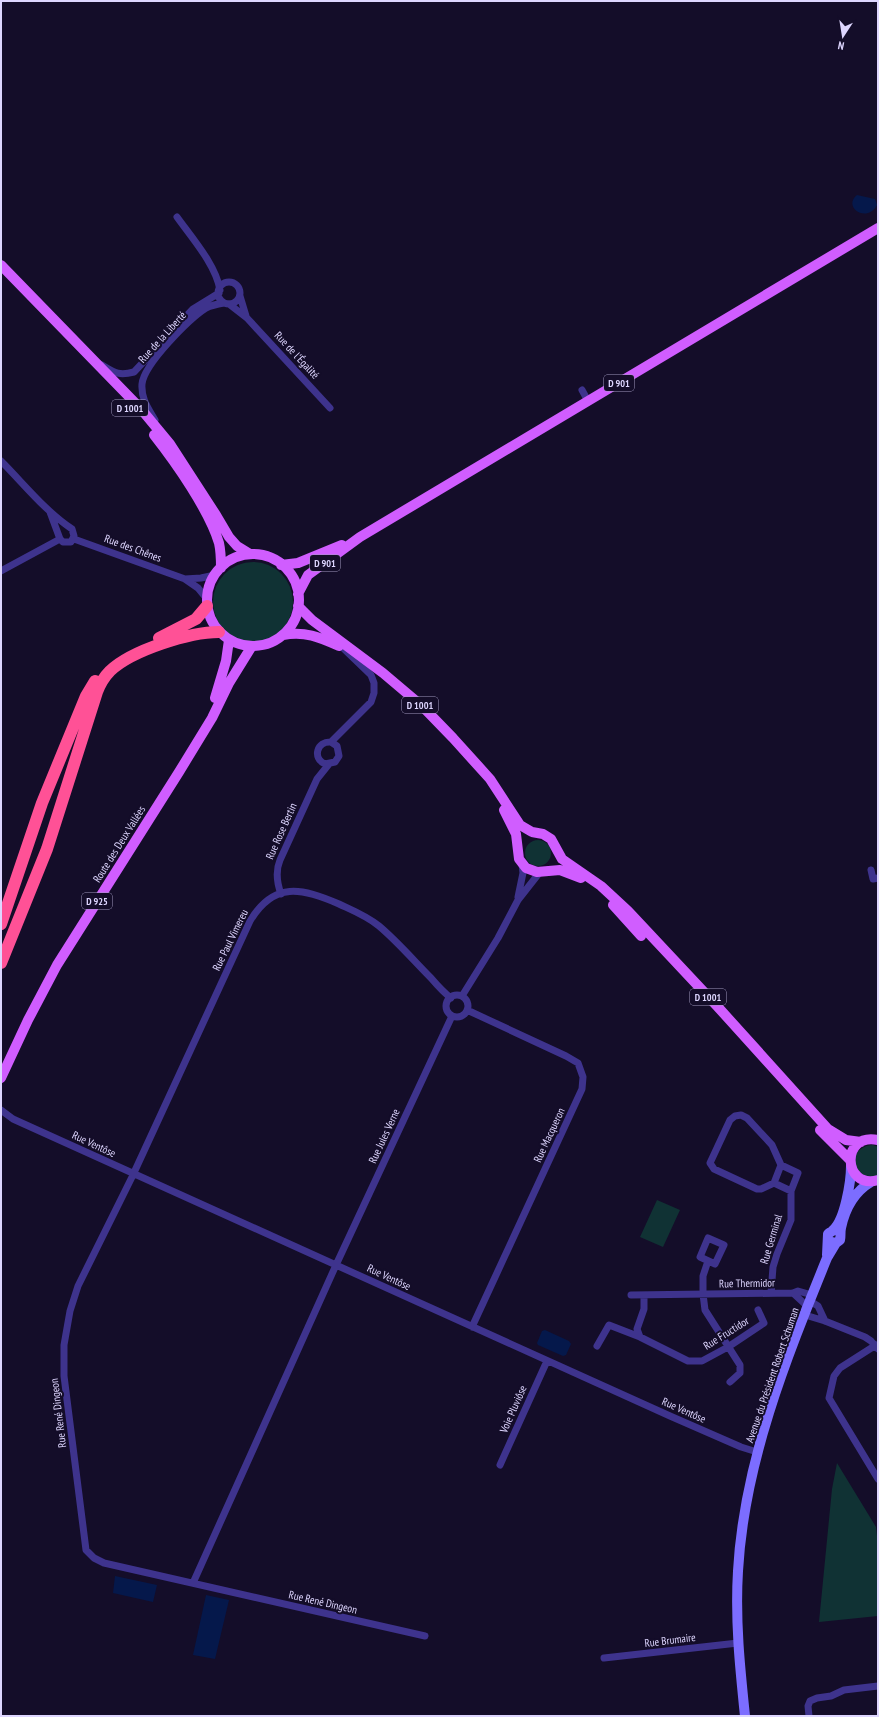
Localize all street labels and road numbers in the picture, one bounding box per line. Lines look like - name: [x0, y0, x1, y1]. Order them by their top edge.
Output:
- street label: Rue de la Liberté: [135, 308, 189, 366]
- street label: Rue de l'Égalité: [272, 328, 323, 382]
- road number: D 901: [604, 375, 634, 391]
- road number: D 1001: [112, 400, 148, 416]
- street label: Rue des Chênes: [103, 531, 164, 565]
- road number: D 901: [310, 555, 340, 571]
- road number: D 1001: [402, 697, 438, 713]
- street label: Rue Rose Bertin: [262, 800, 300, 861]
- street label: Route des Deux Vallées: [90, 803, 148, 885]
- road number: D 925: [82, 893, 112, 909]
- street label: Rue Paul Vimereu: [209, 907, 251, 973]
- road number: D 1001: [690, 989, 726, 1005]
- street label: Rue Macqueron: [530, 1105, 568, 1165]
- street label: Rue Jules Verne: [365, 1106, 403, 1166]
- street label: Rue Ventôse: [70, 1128, 118, 1160]
- street label: Rue Germinal: [757, 1212, 785, 1266]
- street label: Rue Ventôse: [365, 1261, 413, 1293]
- street label: Rue Thermidor: [719, 1276, 775, 1290]
- street label: Avenue du Président Robert Schuman: [742, 1305, 802, 1444]
- street label: Rue Fructidor: [701, 1314, 751, 1352]
- street label: Rue René Dingeon: [47, 1377, 69, 1448]
- street label: Voie Pluviôse: [496, 1383, 530, 1436]
- street label: Rue Ventôse: [660, 1394, 709, 1426]
- street label: Rue René Dingeon: [287, 1587, 359, 1617]
- street label: Rue Brumaire: [644, 1630, 697, 1650]

